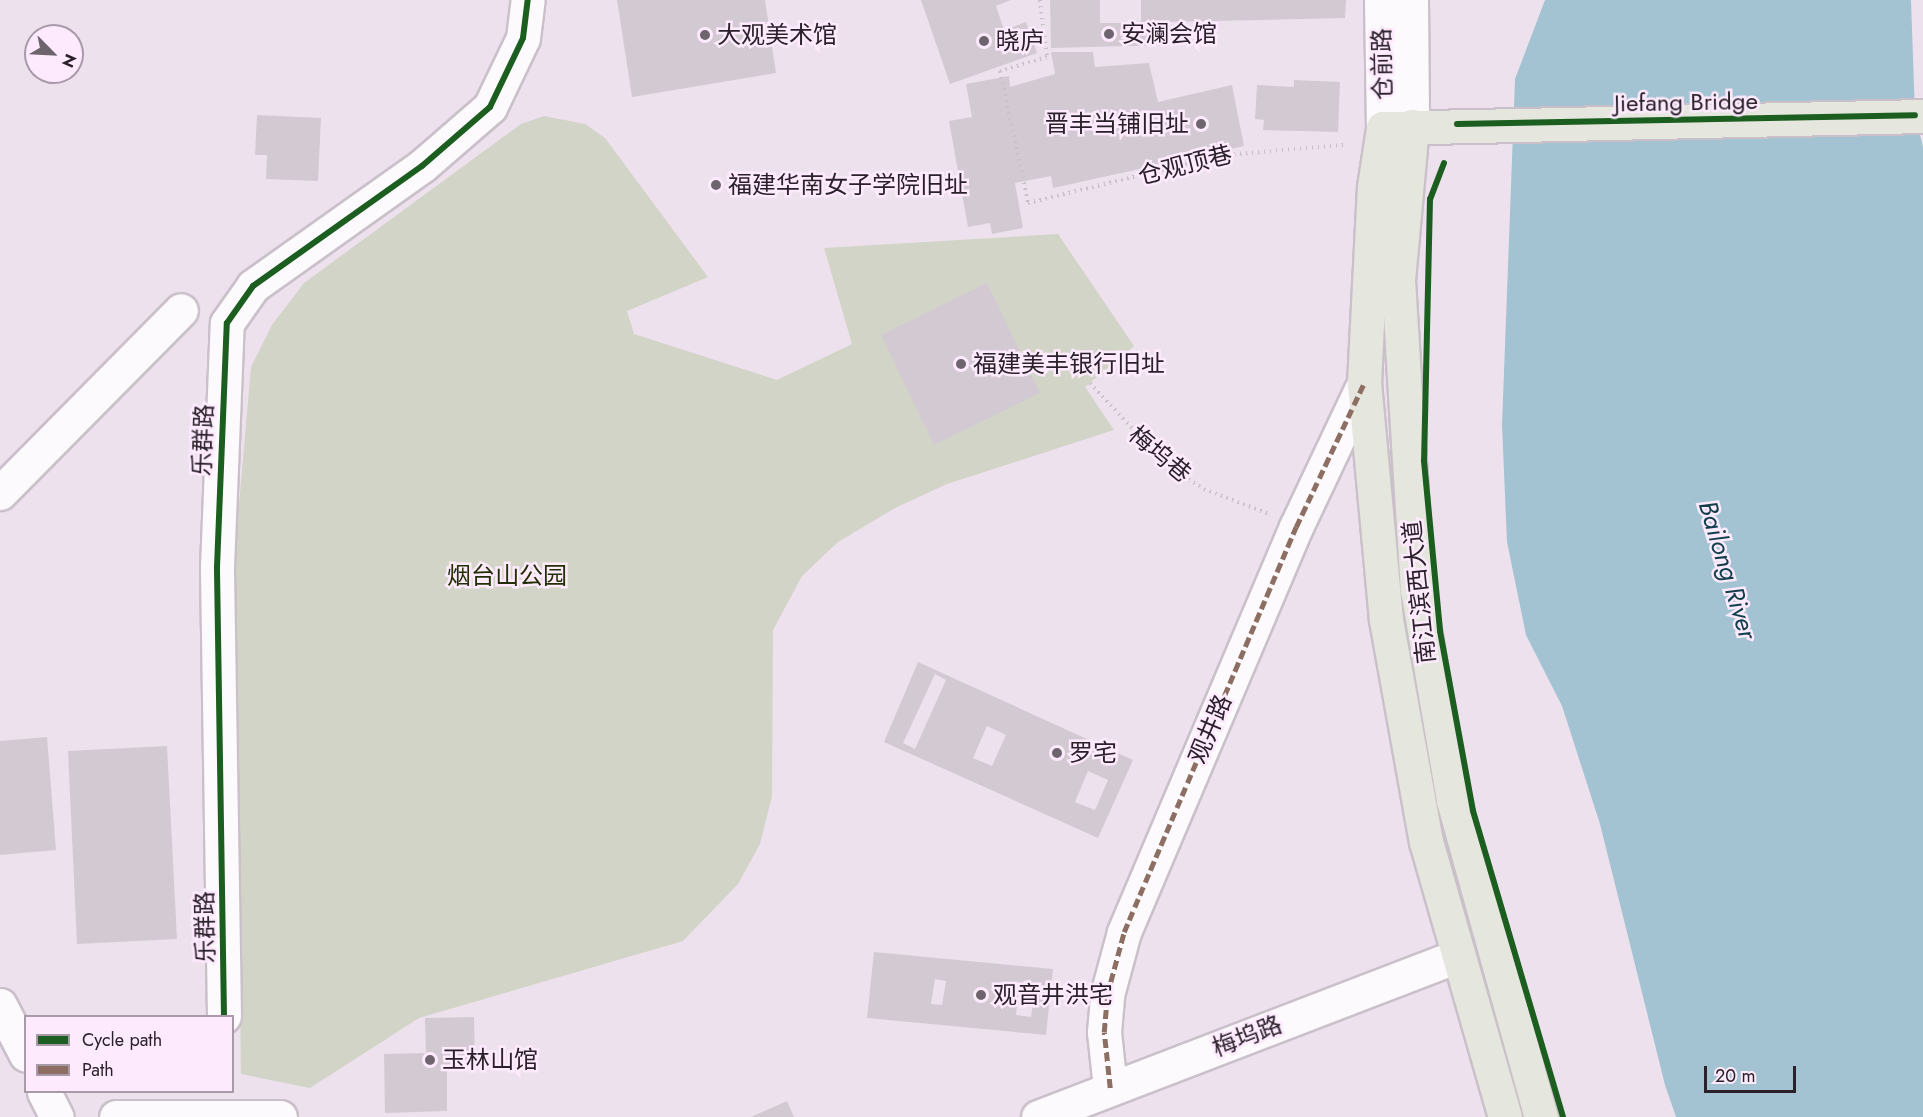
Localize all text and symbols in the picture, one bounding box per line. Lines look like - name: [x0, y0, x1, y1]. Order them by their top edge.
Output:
- place label: 安澜会馆: [1121, 20, 1217, 48]
- place label: 大观美术馆: [717, 21, 837, 49]
- north arrow: [24, 24, 84, 84]
- place label: 晓庐: [996, 27, 1044, 55]
- marker: 安澜会馆: [1102, 27, 1116, 41]
- marker: 大观美术馆: [698, 28, 712, 42]
- street label: 仓前路: [1367, 28, 1397, 100]
- marker: 晓庐: [977, 34, 991, 48]
- text: N: [56, 50, 82, 71]
- street label: Jiefang Bridge: [1614, 86, 1758, 118]
- place label: 晋丰当铺旧址: [1045, 110, 1189, 138]
- marker: 晋丰当铺旧址: [1194, 117, 1208, 131]
- street label: 仓观顶巷: [1135, 139, 1235, 191]
- place label: 福建华南女子学院旧址: [728, 171, 968, 199]
- marker: 福建华南女子学院旧址: [709, 178, 723, 192]
- place label: 福建美丰银行旧址: [973, 350, 1165, 378]
- marker: 福建美丰银行旧址: [954, 357, 968, 371]
- street label: 乐群路: [187, 404, 219, 476]
- street label: 梅坞巷: [1123, 420, 1197, 488]
- water label: Bailong River: [1691, 497, 1763, 643]
- street label: 南江滨西大道: [1397, 519, 1441, 665]
- park label: 烟台山公园: [447, 562, 567, 590]
- street label: 观井路: [1183, 690, 1237, 768]
- place label: 罗宅: [1069, 739, 1117, 767]
- marker: 罗宅: [1050, 746, 1064, 760]
- street label: 乐群路: [190, 891, 220, 963]
- place label: 观音井洪宅: [993, 981, 1113, 1009]
- marker: 观音井洪宅: [974, 988, 988, 1002]
- street label: 梅坞路: [1208, 1010, 1286, 1062]
- legend: [24, 1015, 234, 1093]
- text: Cycle path: [82, 1027, 162, 1053]
- place label: 玉林山馆: [442, 1046, 538, 1074]
- marker: 玉林山馆: [423, 1053, 437, 1067]
- scale bar: [1707, 1054, 1798, 1092]
- text: Path: [82, 1057, 114, 1083]
- text: 20 m: [1715, 1063, 1755, 1089]

